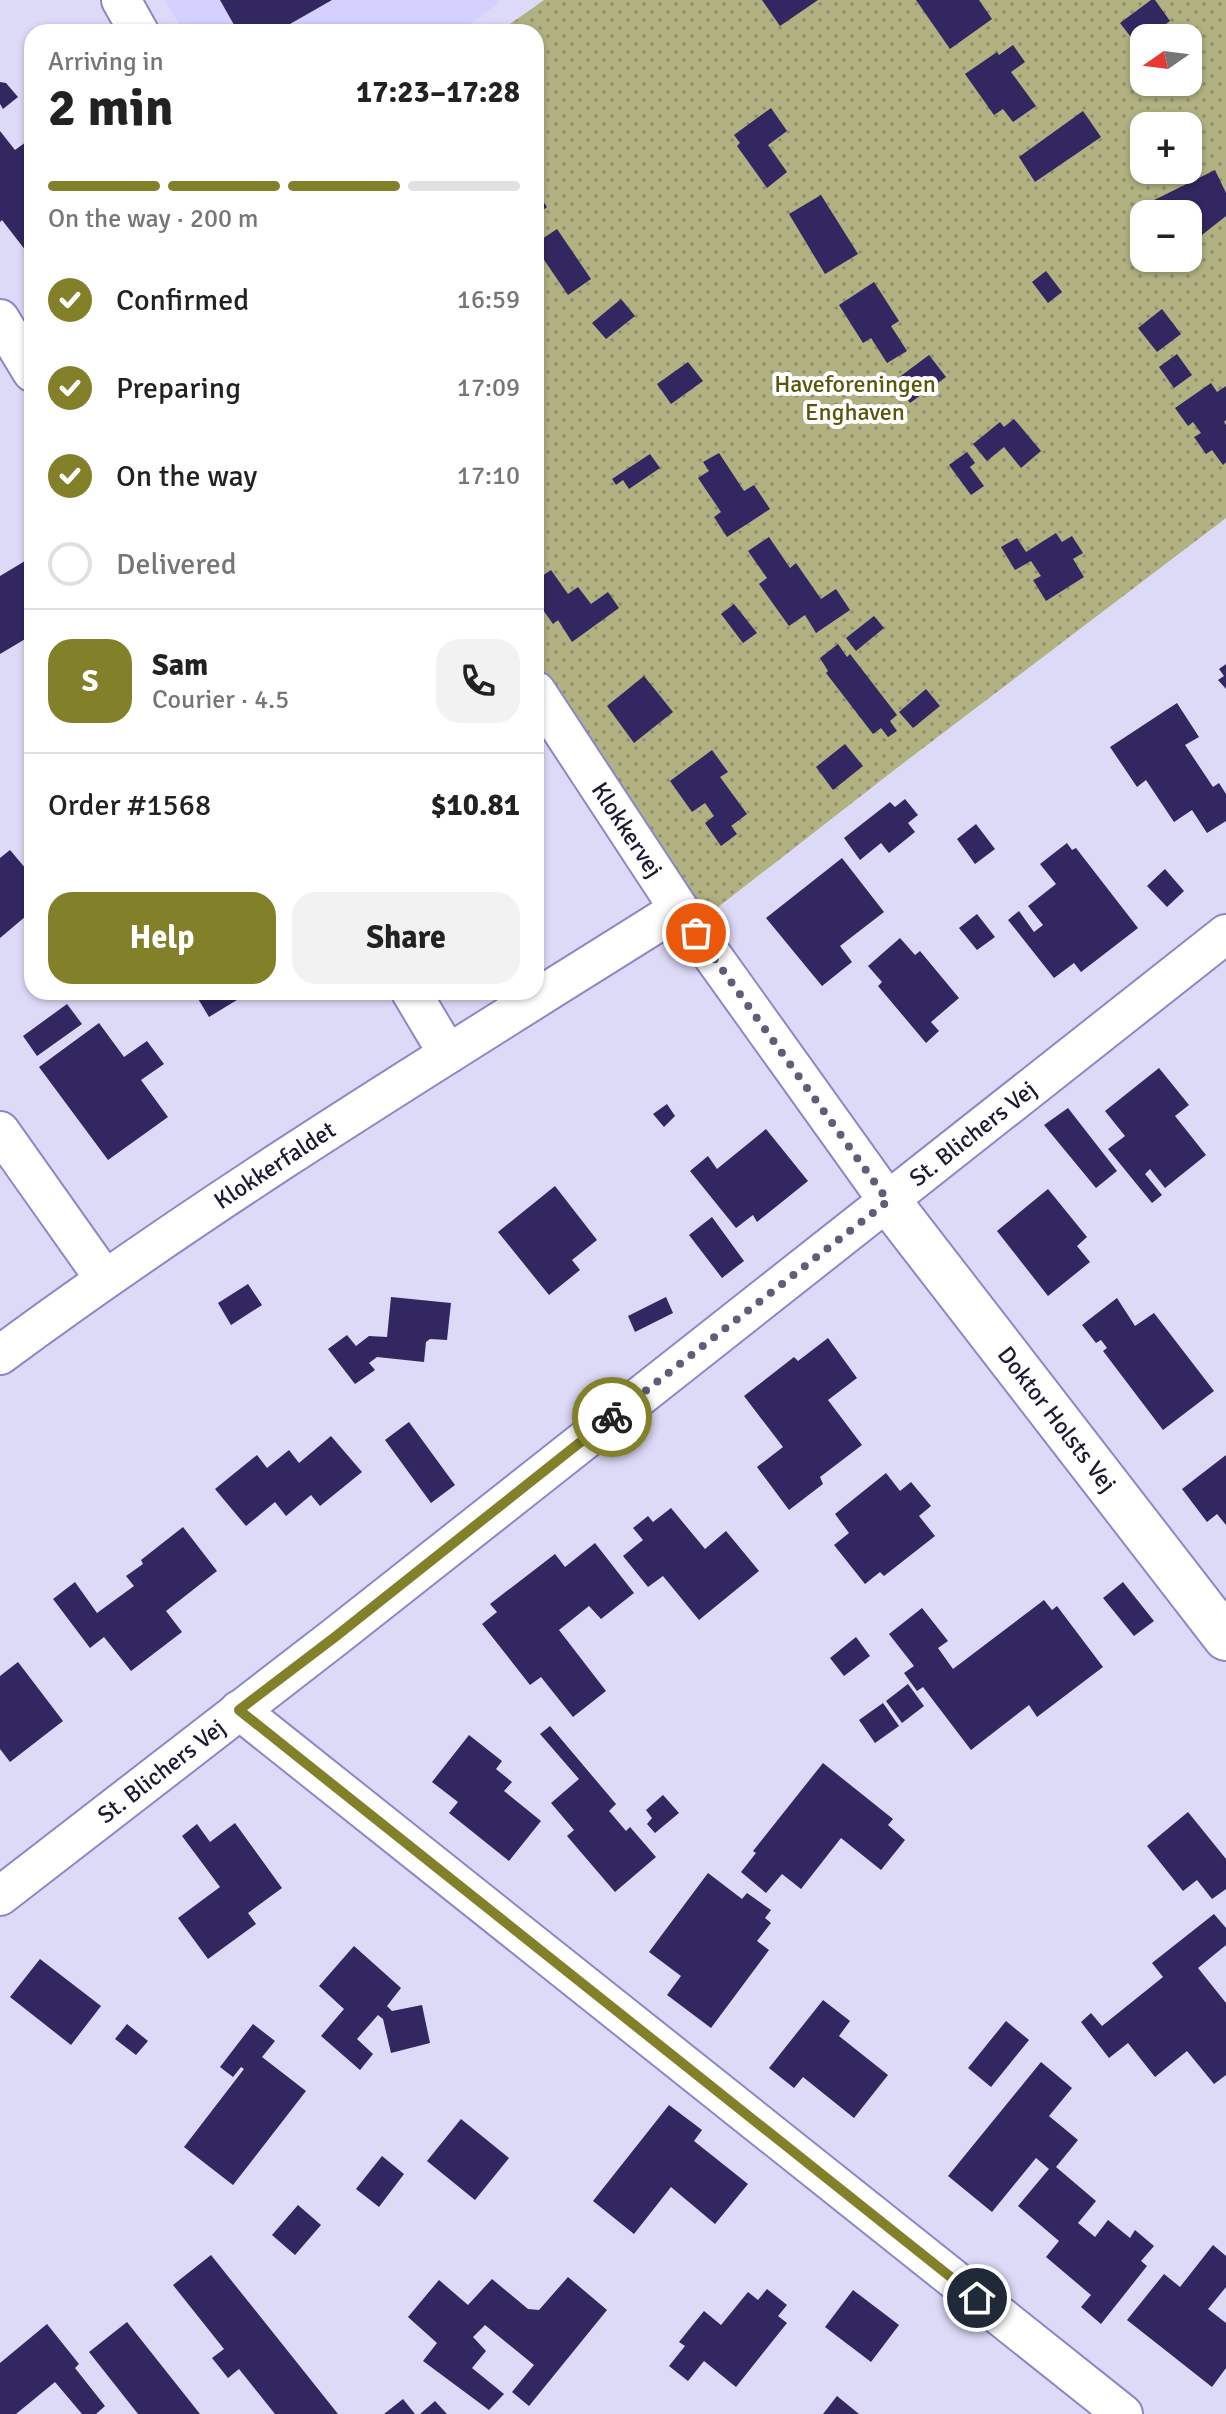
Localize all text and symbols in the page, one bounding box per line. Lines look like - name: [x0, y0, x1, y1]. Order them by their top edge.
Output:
- north arrow: [1130, 24, 1202, 96]
- map controls: [1130, 24, 1202, 272]
- text: Arriving in: [48, 46, 164, 78]
- text: 17:23–17:28: [356, 74, 520, 111]
- text: 2 min: [48, 76, 174, 140]
- button: +: [1130, 112, 1202, 184]
- button: −: [1130, 200, 1202, 272]
- text: On the way · 200 m: [48, 203, 258, 235]
- icon: check: [48, 278, 92, 322]
- text: Confirmed: [116, 282, 249, 319]
- text: 16:59: [457, 284, 520, 316]
- icon: check: [48, 366, 92, 410]
- park label: Haveforeningen Enghaven: [774, 369, 936, 427]
- text: Preparing: [116, 370, 241, 407]
- text: 17:09: [457, 372, 520, 404]
- icon: check: [48, 454, 92, 498]
- text: On the way: [116, 458, 257, 495]
- text: 17:10: [457, 460, 520, 492]
- text: Delivered: [116, 546, 237, 583]
- button: phone: [436, 639, 520, 723]
- text: Sam: [152, 647, 208, 684]
- text: S: [82, 663, 98, 700]
- text: Courier · 4.5: [152, 684, 289, 716]
- street label: Klokkervej: [585, 776, 669, 883]
- text: Order #1568: [48, 787, 211, 824]
- text: $10.81: [430, 787, 520, 824]
- button: Help: [48, 892, 276, 984]
- button: Share: [292, 892, 520, 984]
- pin: [662, 899, 730, 967]
- icon: bag: [674, 911, 718, 955]
- street label: St. Blichers Vej: [903, 1074, 1043, 1193]
- street label: Klokkerfaldet: [208, 1115, 341, 1216]
- street label: Doktor Holsts Vej: [991, 1340, 1123, 1498]
- courier: [572, 1377, 652, 1457]
- icon: bike: [590, 1395, 634, 1439]
- street label: St. Blichers Vej: [91, 1712, 231, 1830]
- pin: [943, 2264, 1011, 2332]
- icon: home: [955, 2276, 999, 2320]

